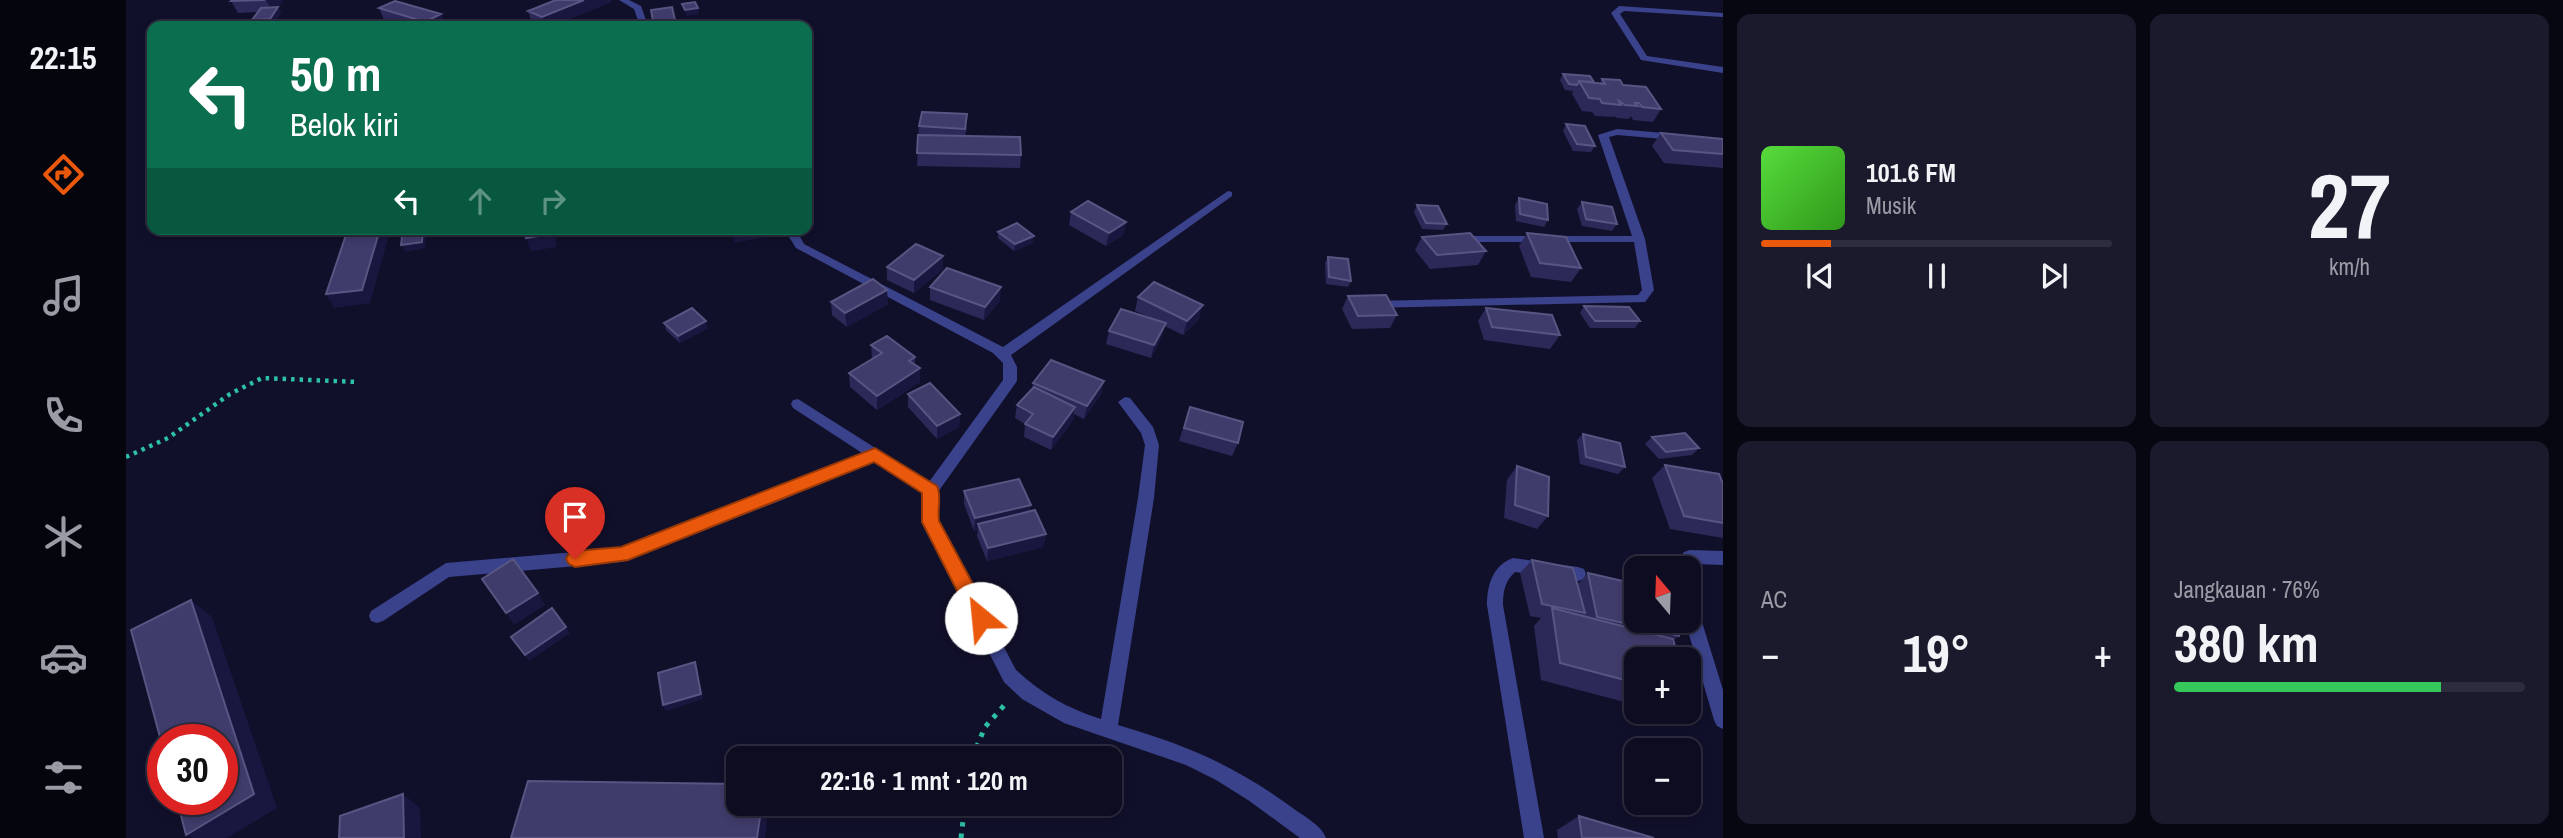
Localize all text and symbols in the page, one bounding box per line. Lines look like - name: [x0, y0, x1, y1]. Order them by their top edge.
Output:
- text: 22:15: [29, 36, 97, 79]
- text: 50 m: [290, 40, 382, 106]
- icon: left: [175, 49, 266, 140]
- text: Belok kiri: [290, 103, 399, 146]
- text: 27: [2308, 144, 2391, 266]
- icon: directions: [39, 150, 88, 199]
- text: 101.6 FM: [1866, 155, 1956, 190]
- icon: left: [388, 182, 426, 220]
- icon: ahead: [461, 182, 499, 220]
- icon: right: [534, 182, 572, 220]
- text: Musik: [1866, 190, 1916, 221]
- text: km/h: [2329, 251, 2370, 282]
- icon: previous: [1801, 257, 1839, 295]
- icon: pause: [1918, 257, 1956, 295]
- icon: next: [2035, 257, 2073, 295]
- icon: music: [39, 271, 88, 320]
- icon: phone: [39, 391, 88, 440]
- pin: [545, 487, 605, 559]
- icon: arrive: [556, 498, 594, 536]
- icon: climate: [39, 512, 88, 561]
- north arrow: [1624, 556, 1701, 634]
- map controls: [1624, 556, 1701, 815]
- text: Jangkauan · 76%: [2174, 574, 2320, 605]
- position arrow: [944, 581, 1018, 655]
- text: AC: [1761, 584, 1787, 615]
- text: 380 km: [2174, 608, 2319, 678]
- text: 19°: [1902, 618, 1971, 688]
- text: −: [1761, 628, 1779, 679]
- text: +: [2094, 628, 2112, 679]
- icon: car: [39, 633, 88, 682]
- button: +: [1624, 647, 1701, 724]
- speed limit sign: 30: [147, 724, 238, 815]
- button: −: [1624, 738, 1701, 815]
- icon: filters: [39, 753, 88, 802]
- text: 22:16 · 1 mnt · 120 m: [820, 763, 1028, 798]

